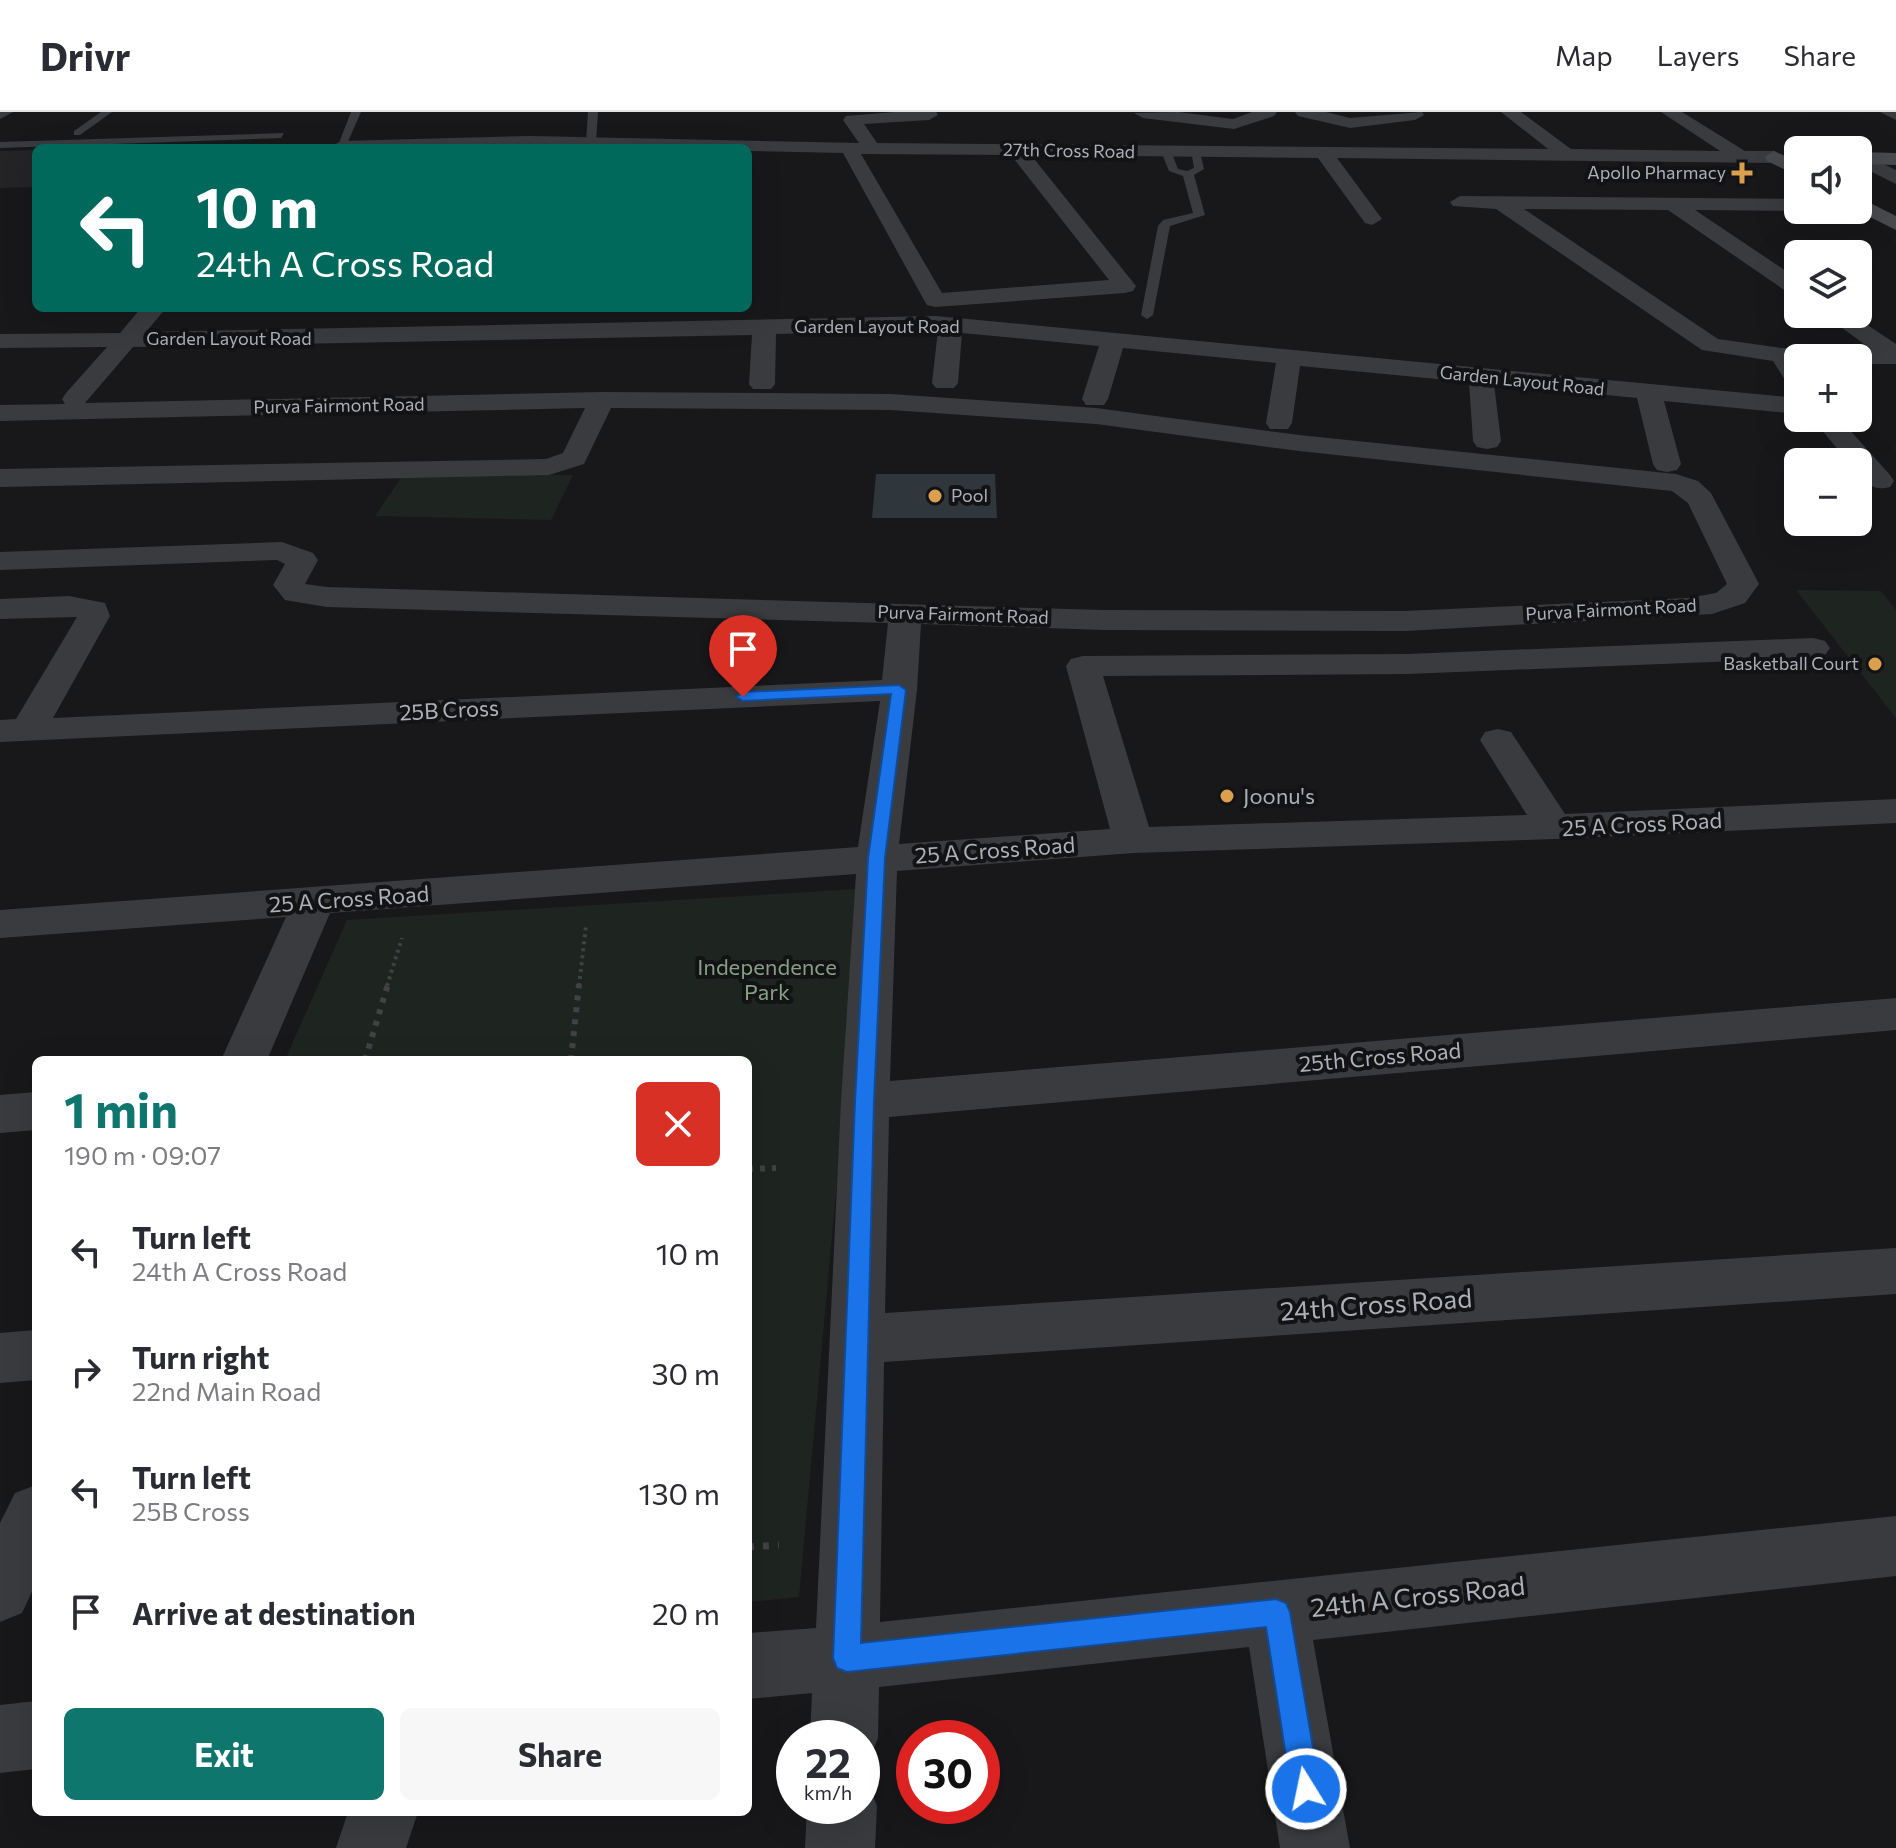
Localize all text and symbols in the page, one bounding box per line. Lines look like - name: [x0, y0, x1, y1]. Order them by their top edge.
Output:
- text: Drivr: [40, 32, 130, 79]
- text: Map: [1555, 38, 1613, 72]
- text: Layers: [1657, 38, 1739, 72]
- text: Share: [1783, 38, 1856, 72]
- map controls: [1784, 136, 1872, 536]
- button: sound: [1784, 136, 1872, 224]
- street label: 27th Cross Road: [1003, 138, 1135, 162]
- place label: Apollo Pharmacy: [1587, 161, 1726, 183]
- marker: Apollo Pharmacy: [1733, 164, 1751, 182]
- text: 10 m: [196, 171, 318, 240]
- icon: left: [64, 176, 168, 280]
- text: 24th A Cross Road: [196, 240, 494, 284]
- button: layers: [1784, 240, 1872, 328]
- street label: Garden Layout Road: [794, 315, 960, 337]
- street label: Garden Layout Road: [146, 327, 312, 349]
- button: +: [1784, 344, 1872, 432]
- street label: Garden Layout Road: [1439, 360, 1605, 400]
- street label: Purva Fairmont Road: [253, 393, 425, 417]
- button: −: [1784, 448, 1872, 536]
- place label: Pool: [951, 484, 988, 506]
- marker: Pool: [926, 487, 944, 505]
- street label: Purva Fairmont Road: [1525, 594, 1697, 624]
- street label: Purva Fairmont Road: [877, 600, 1049, 628]
- pin: [709, 615, 777, 697]
- icon: arrive: [721, 627, 765, 671]
- place label: Basketball Court: [1723, 652, 1859, 674]
- marker: Basketball Court: [1866, 655, 1884, 673]
- street label: 25B Cross: [399, 693, 499, 726]
- place label: Joonu's: [1243, 782, 1315, 809]
- marker: Joonu's: [1218, 787, 1236, 805]
- street label: 25 A Cross Road: [1561, 806, 1723, 841]
- street label: 25 A Cross Road: [914, 830, 1076, 869]
- street label: 25 A Cross Road: [268, 879, 430, 918]
- park label: Independence Park: [697, 953, 837, 1005]
- street label: 25th Cross Road: [1298, 1036, 1462, 1077]
- text: 1 min: [64, 1079, 178, 1138]
- button: close: [636, 1082, 720, 1166]
- text: 190 m · 09:07: [64, 1139, 221, 1170]
- text: Turn left: [132, 1218, 251, 1255]
- icon: left: [64, 1230, 108, 1274]
- text: 10 m: [656, 1234, 720, 1271]
- text: 24th A Cross Road: [132, 1255, 347, 1286]
- street label: 24th Cross Road: [1279, 1281, 1473, 1326]
- text: Turn right: [132, 1338, 269, 1375]
- icon: right: [64, 1350, 108, 1394]
- text: 30 m: [651, 1354, 720, 1391]
- text: 22nd Main Road: [132, 1375, 321, 1406]
- text: Turn left: [132, 1458, 251, 1495]
- icon: left: [64, 1470, 108, 1514]
- text: 130 m: [639, 1474, 720, 1511]
- text: 25B Cross: [132, 1495, 250, 1526]
- street label: 24th A Cross Road: [1309, 1569, 1527, 1622]
- icon: arrive: [64, 1590, 108, 1634]
- text: Arrive at destination: [132, 1594, 416, 1631]
- text: 20 m: [652, 1594, 720, 1631]
- button: Exit: [64, 1708, 384, 1800]
- button: Share: [400, 1708, 720, 1800]
- speed limit sign: 30: [896, 1720, 1000, 1824]
- text: 22: [805, 1737, 851, 1786]
- position arrow: [1264, 1747, 1348, 1831]
- text: km/h: [804, 1780, 852, 1804]

